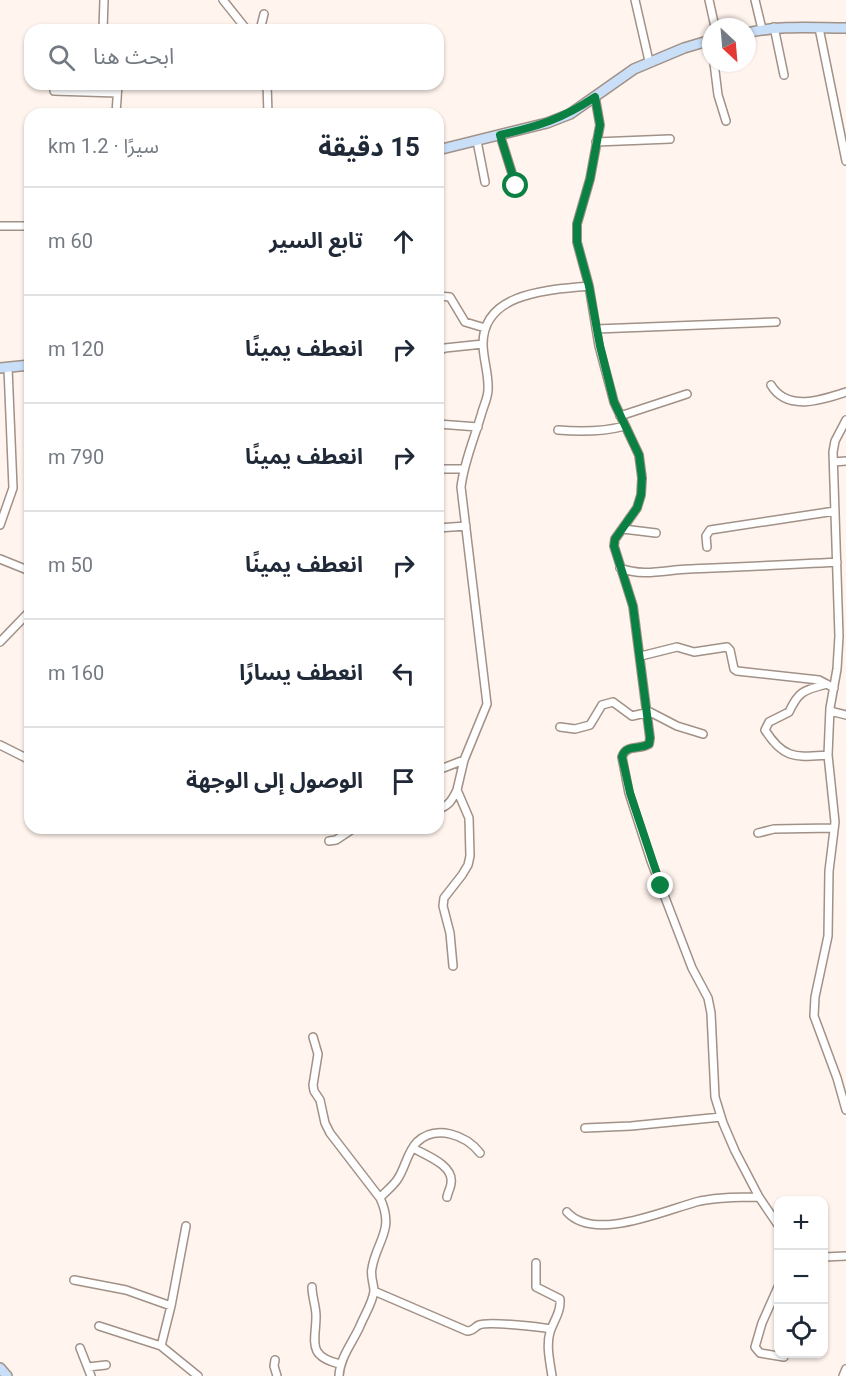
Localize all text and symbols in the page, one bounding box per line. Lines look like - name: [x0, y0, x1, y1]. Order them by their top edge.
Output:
- north arrow: [702, 18, 756, 72]
- search box: [24, 24, 444, 90]
- icon: search: [45, 41, 78, 74]
- text: ابحث هنا: [93, 44, 174, 69]
- text: 15 دقيقة: [318, 132, 420, 162]
- text: سيرًا · 1.2 km: [48, 134, 159, 158]
- route start: [502, 172, 528, 198]
- icon: ahead: [387, 225, 420, 258]
- text: تابع السير: [269, 228, 363, 253]
- text: 60 m: [48, 229, 93, 253]
- icon: right: [387, 333, 420, 366]
- text: انعطف يمينًا: [245, 336, 363, 361]
- text: 120 m: [48, 337, 104, 361]
- icon: right: [387, 441, 420, 474]
- text: انعطف يمينًا: [245, 444, 363, 469]
- text: 790 m: [48, 445, 104, 469]
- icon: right: [387, 549, 420, 582]
- text: انعطف يمينًا: [245, 552, 363, 577]
- text: 50 m: [48, 553, 93, 577]
- icon: left: [387, 657, 420, 690]
- text: انعطف يسارًا: [239, 660, 363, 685]
- text: 160 m: [48, 661, 104, 685]
- icon: arrive: [387, 765, 420, 798]
- text: الوصول إلى الوجهة: [186, 768, 363, 793]
- route end: [647, 872, 673, 898]
- map controls: [774, 1196, 828, 1358]
- button: +: [774, 1196, 828, 1250]
- button: −: [774, 1250, 828, 1304]
- button: locate: [774, 1304, 828, 1358]

